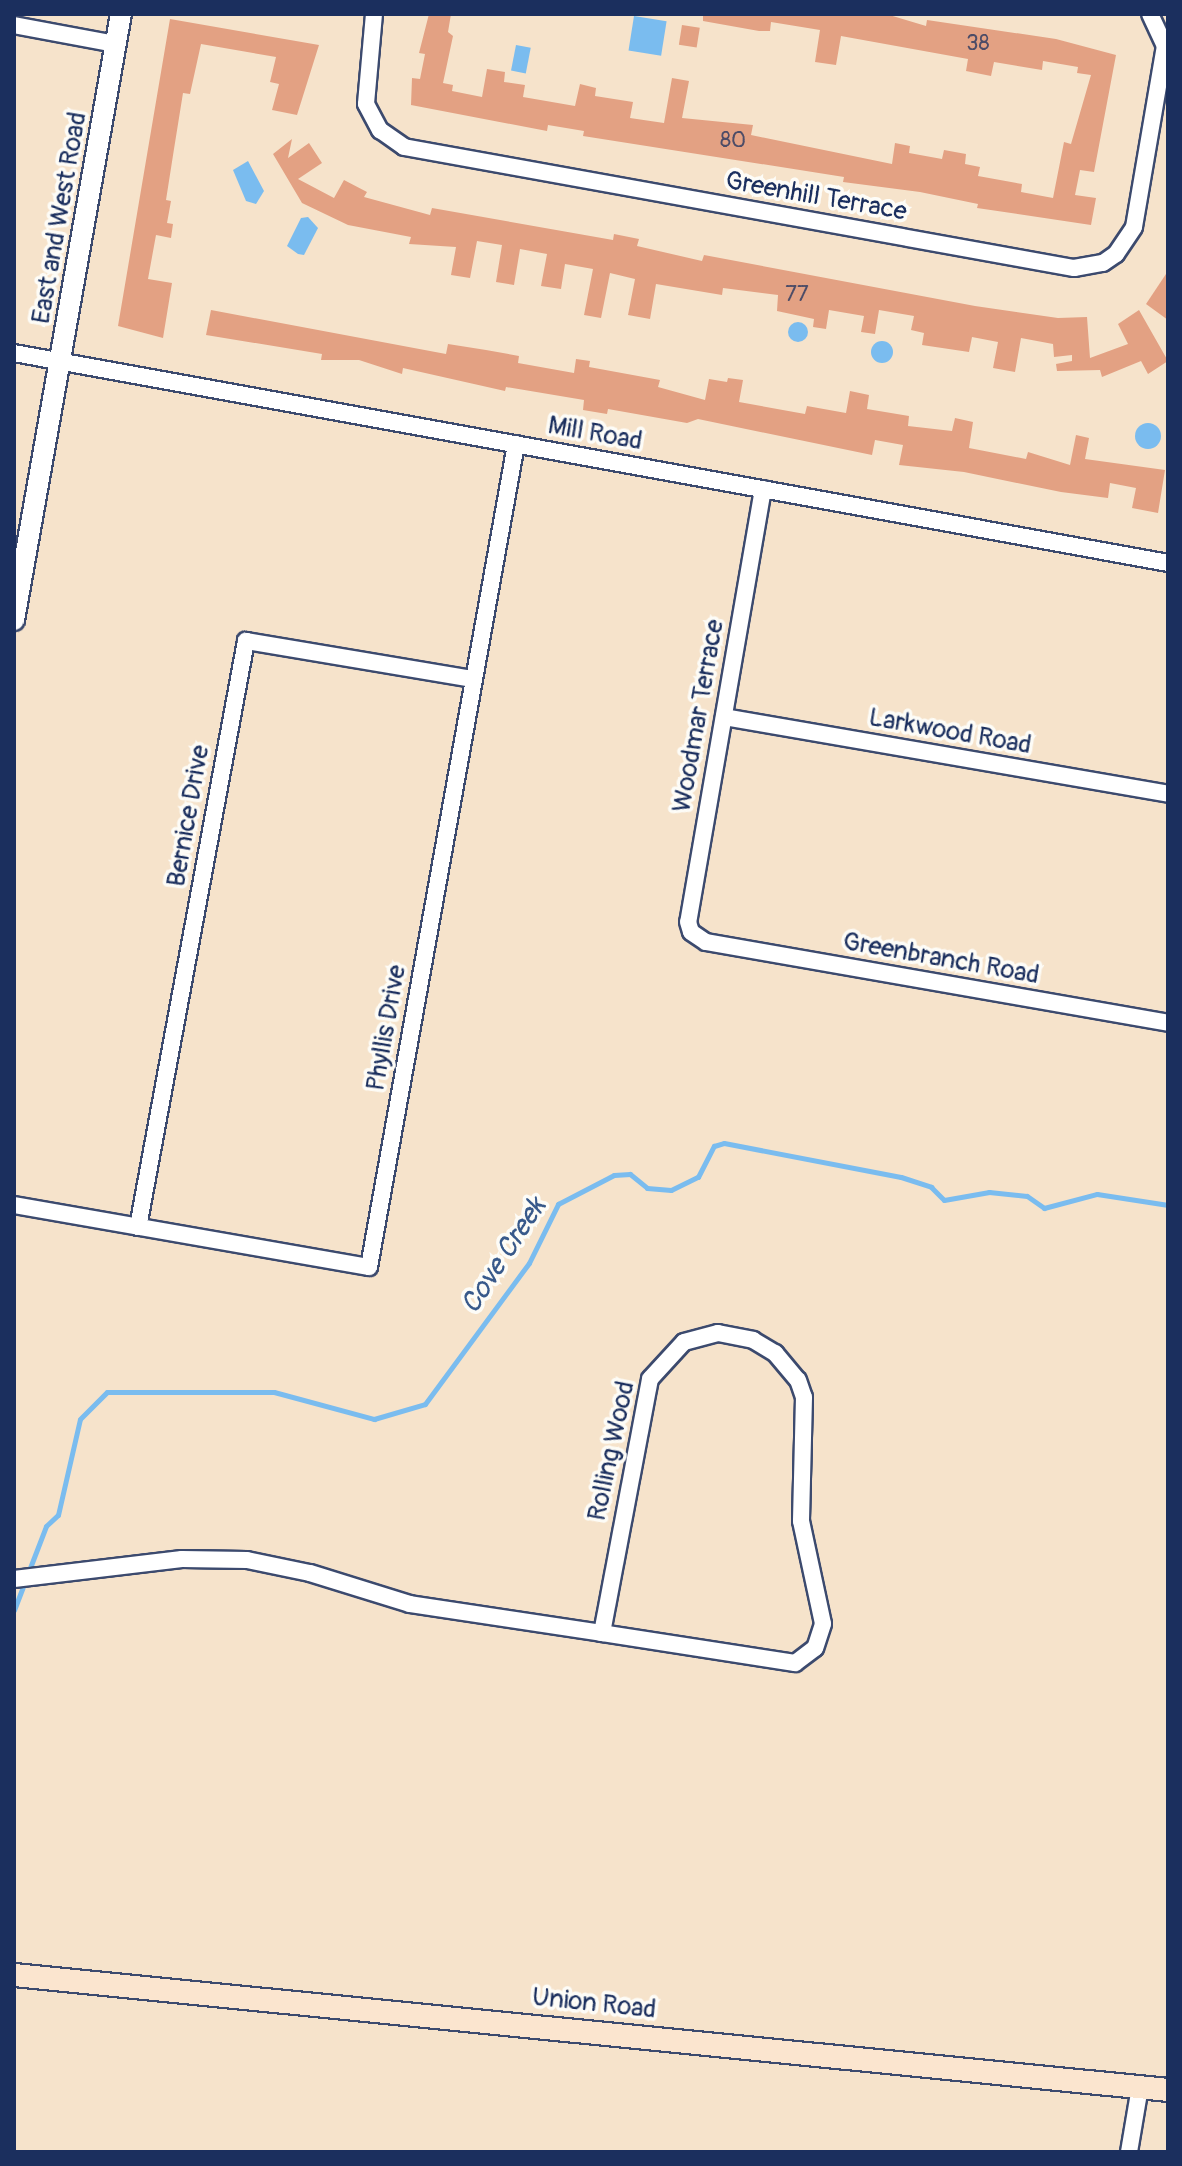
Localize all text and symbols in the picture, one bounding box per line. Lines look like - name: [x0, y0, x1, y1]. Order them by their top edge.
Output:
- house number: 38: [966, 31, 990, 57]
- street label: East and West Road: [26, 110, 94, 326]
- house number: 80: [720, 128, 746, 154]
- street label: Greenhill Terrace: [723, 166, 909, 228]
- house number: 77: [785, 282, 809, 308]
- street label: Mill Road: [545, 410, 645, 458]
- street label: Woodmar Terrace: [667, 617, 731, 815]
- street label: Larkwood Road: [866, 702, 1034, 762]
- street label: Bernice Drive: [161, 743, 217, 889]
- street label: Greenbranch Road: [840, 926, 1042, 992]
- street label: Phyllis Drive: [361, 963, 413, 1093]
- water label: Cove Creek: [454, 1192, 554, 1320]
- street label: Rolling Wood: [582, 1378, 642, 1524]
- street label: Union Road: [530, 1982, 658, 2026]

